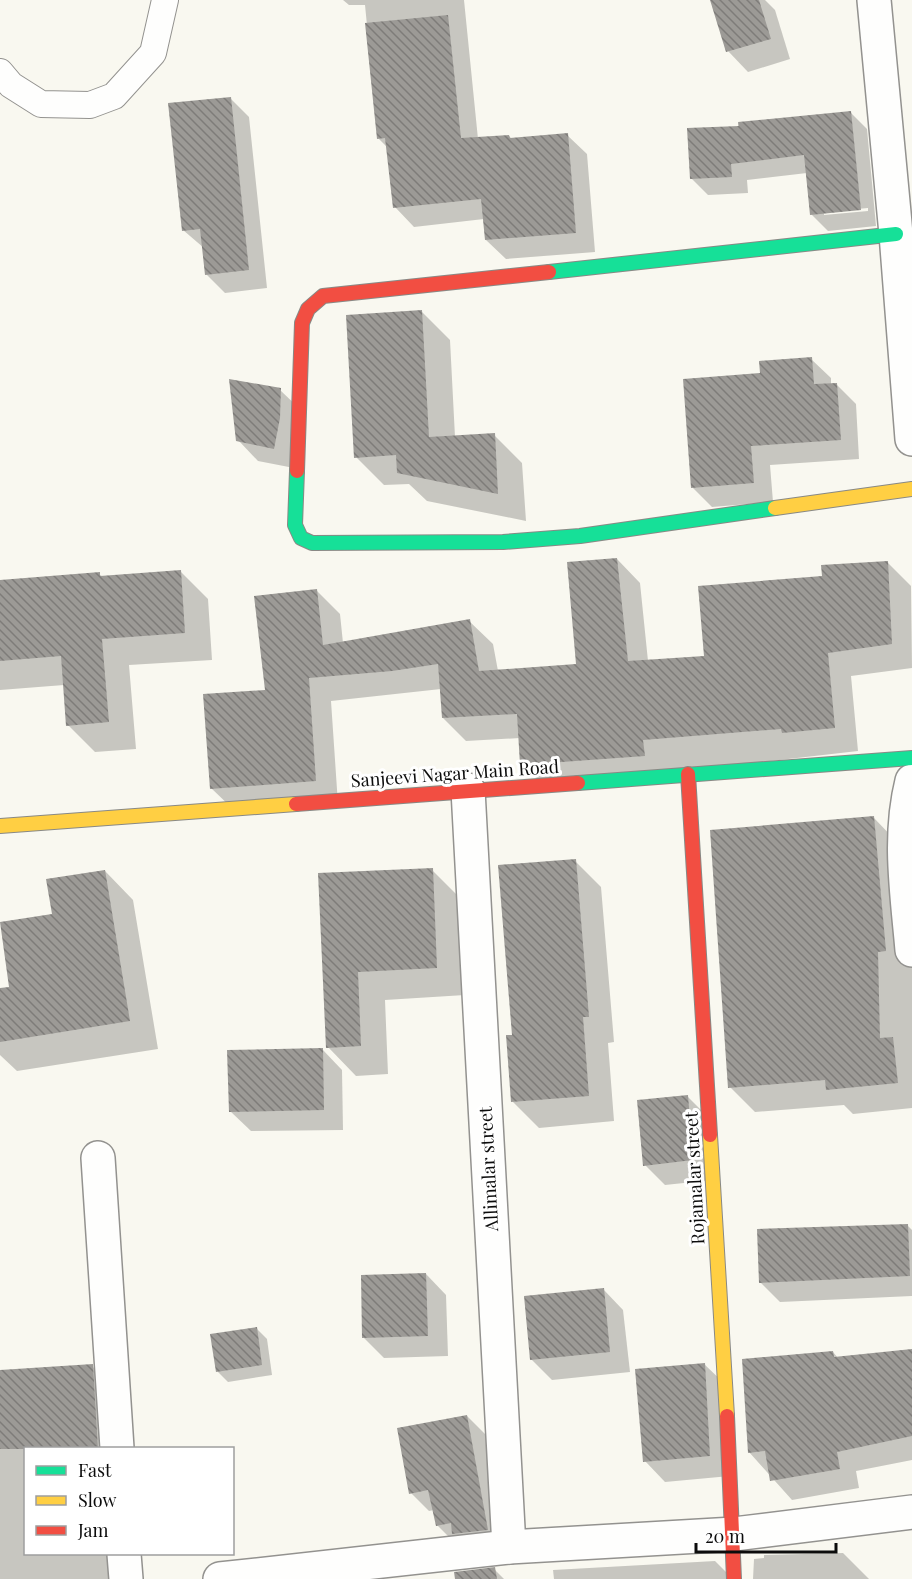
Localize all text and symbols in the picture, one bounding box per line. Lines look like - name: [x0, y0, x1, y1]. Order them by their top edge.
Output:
- street label: Sanjeevi Nagar Main Road: [350, 754, 560, 792]
- street label: Allimalar street: [473, 1106, 503, 1233]
- street label: Rojamalar street: [679, 1110, 709, 1245]
- legend: [24, 1447, 234, 1555]
- text: Fast: [78, 1458, 112, 1482]
- text: Slow: [78, 1488, 116, 1512]
- scale bar: [696, 1516, 836, 1554]
- text: Jam: [77, 1518, 108, 1542]
- text: 20 m: [705, 1524, 745, 1548]

